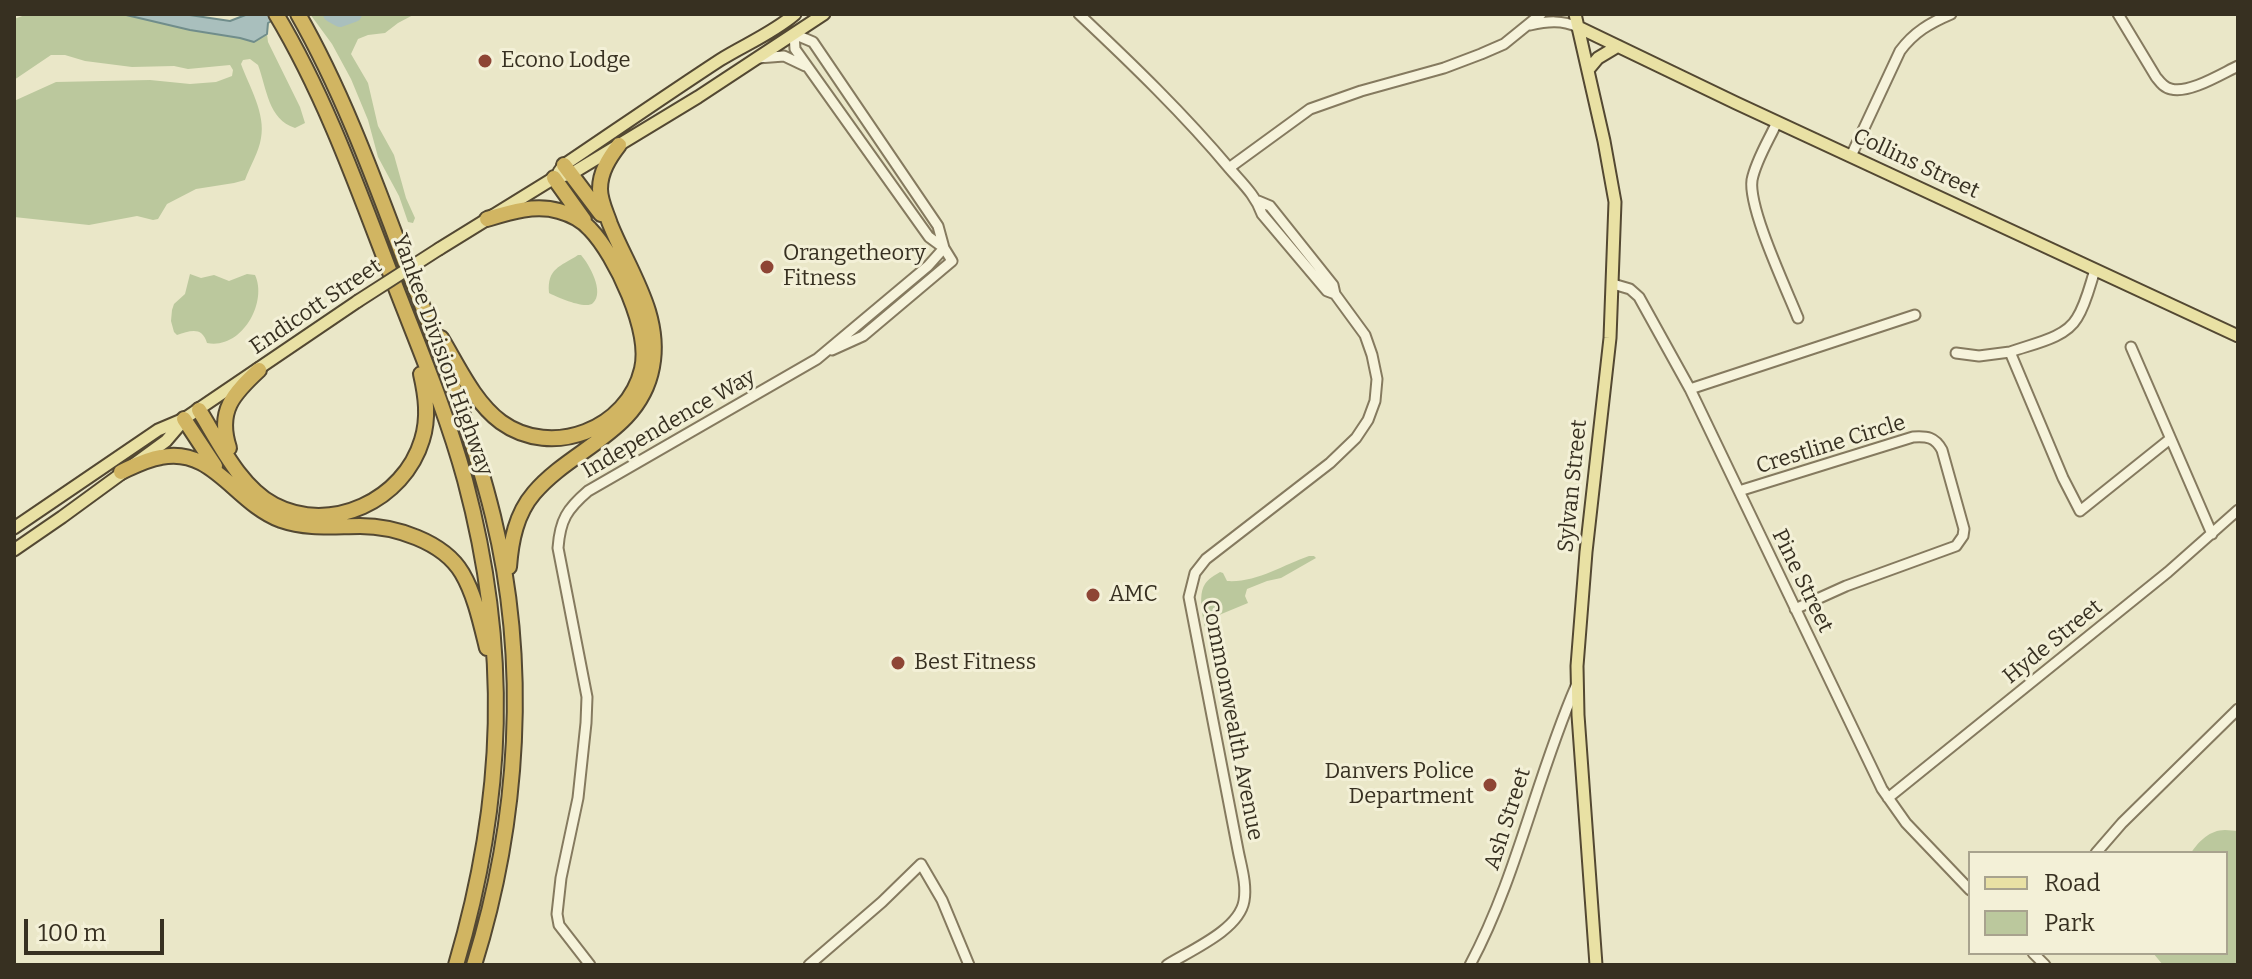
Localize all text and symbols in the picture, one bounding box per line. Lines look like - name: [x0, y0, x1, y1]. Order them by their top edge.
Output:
- place label: Econo Lodge: [501, 48, 630, 74]
- marker: Econo Lodge: [476, 52, 494, 70]
- street label: Collins Street: [1849, 123, 1983, 205]
- street label: Yankee Division Highway: [386, 231, 498, 479]
- place label: Orangetheory Fitness: [783, 241, 926, 292]
- street label: Endicott Street: [245, 253, 387, 361]
- marker: Orangetheory Fitness: [758, 258, 776, 276]
- street label: Independence Way: [578, 364, 760, 484]
- street label: Crestline Circle: [1753, 410, 1909, 480]
- street label: Sylvan Street: [1553, 418, 1593, 554]
- street label: Pine Street: [1766, 525, 1838, 637]
- place label: AMC: [1109, 582, 1158, 608]
- marker: AMC: [1084, 586, 1102, 604]
- street label: Hyde Street: [1998, 594, 2108, 690]
- street label: Commonwealth Avenue: [1196, 597, 1268, 843]
- place label: Best Fitness: [914, 650, 1036, 676]
- marker: Best Fitness: [889, 654, 907, 672]
- place label: Danvers Police Department: [1325, 759, 1474, 810]
- street label: Ash Street: [1479, 765, 1537, 873]
- marker: Danvers Police Department: [1481, 776, 1499, 794]
- legend: [1968, 851, 2228, 955]
- text: Road: [2044, 869, 2100, 897]
- scale bar: [28, 903, 168, 953]
- text: Park: [2044, 909, 2095, 937]
- text: 100 m: [38, 919, 106, 947]

